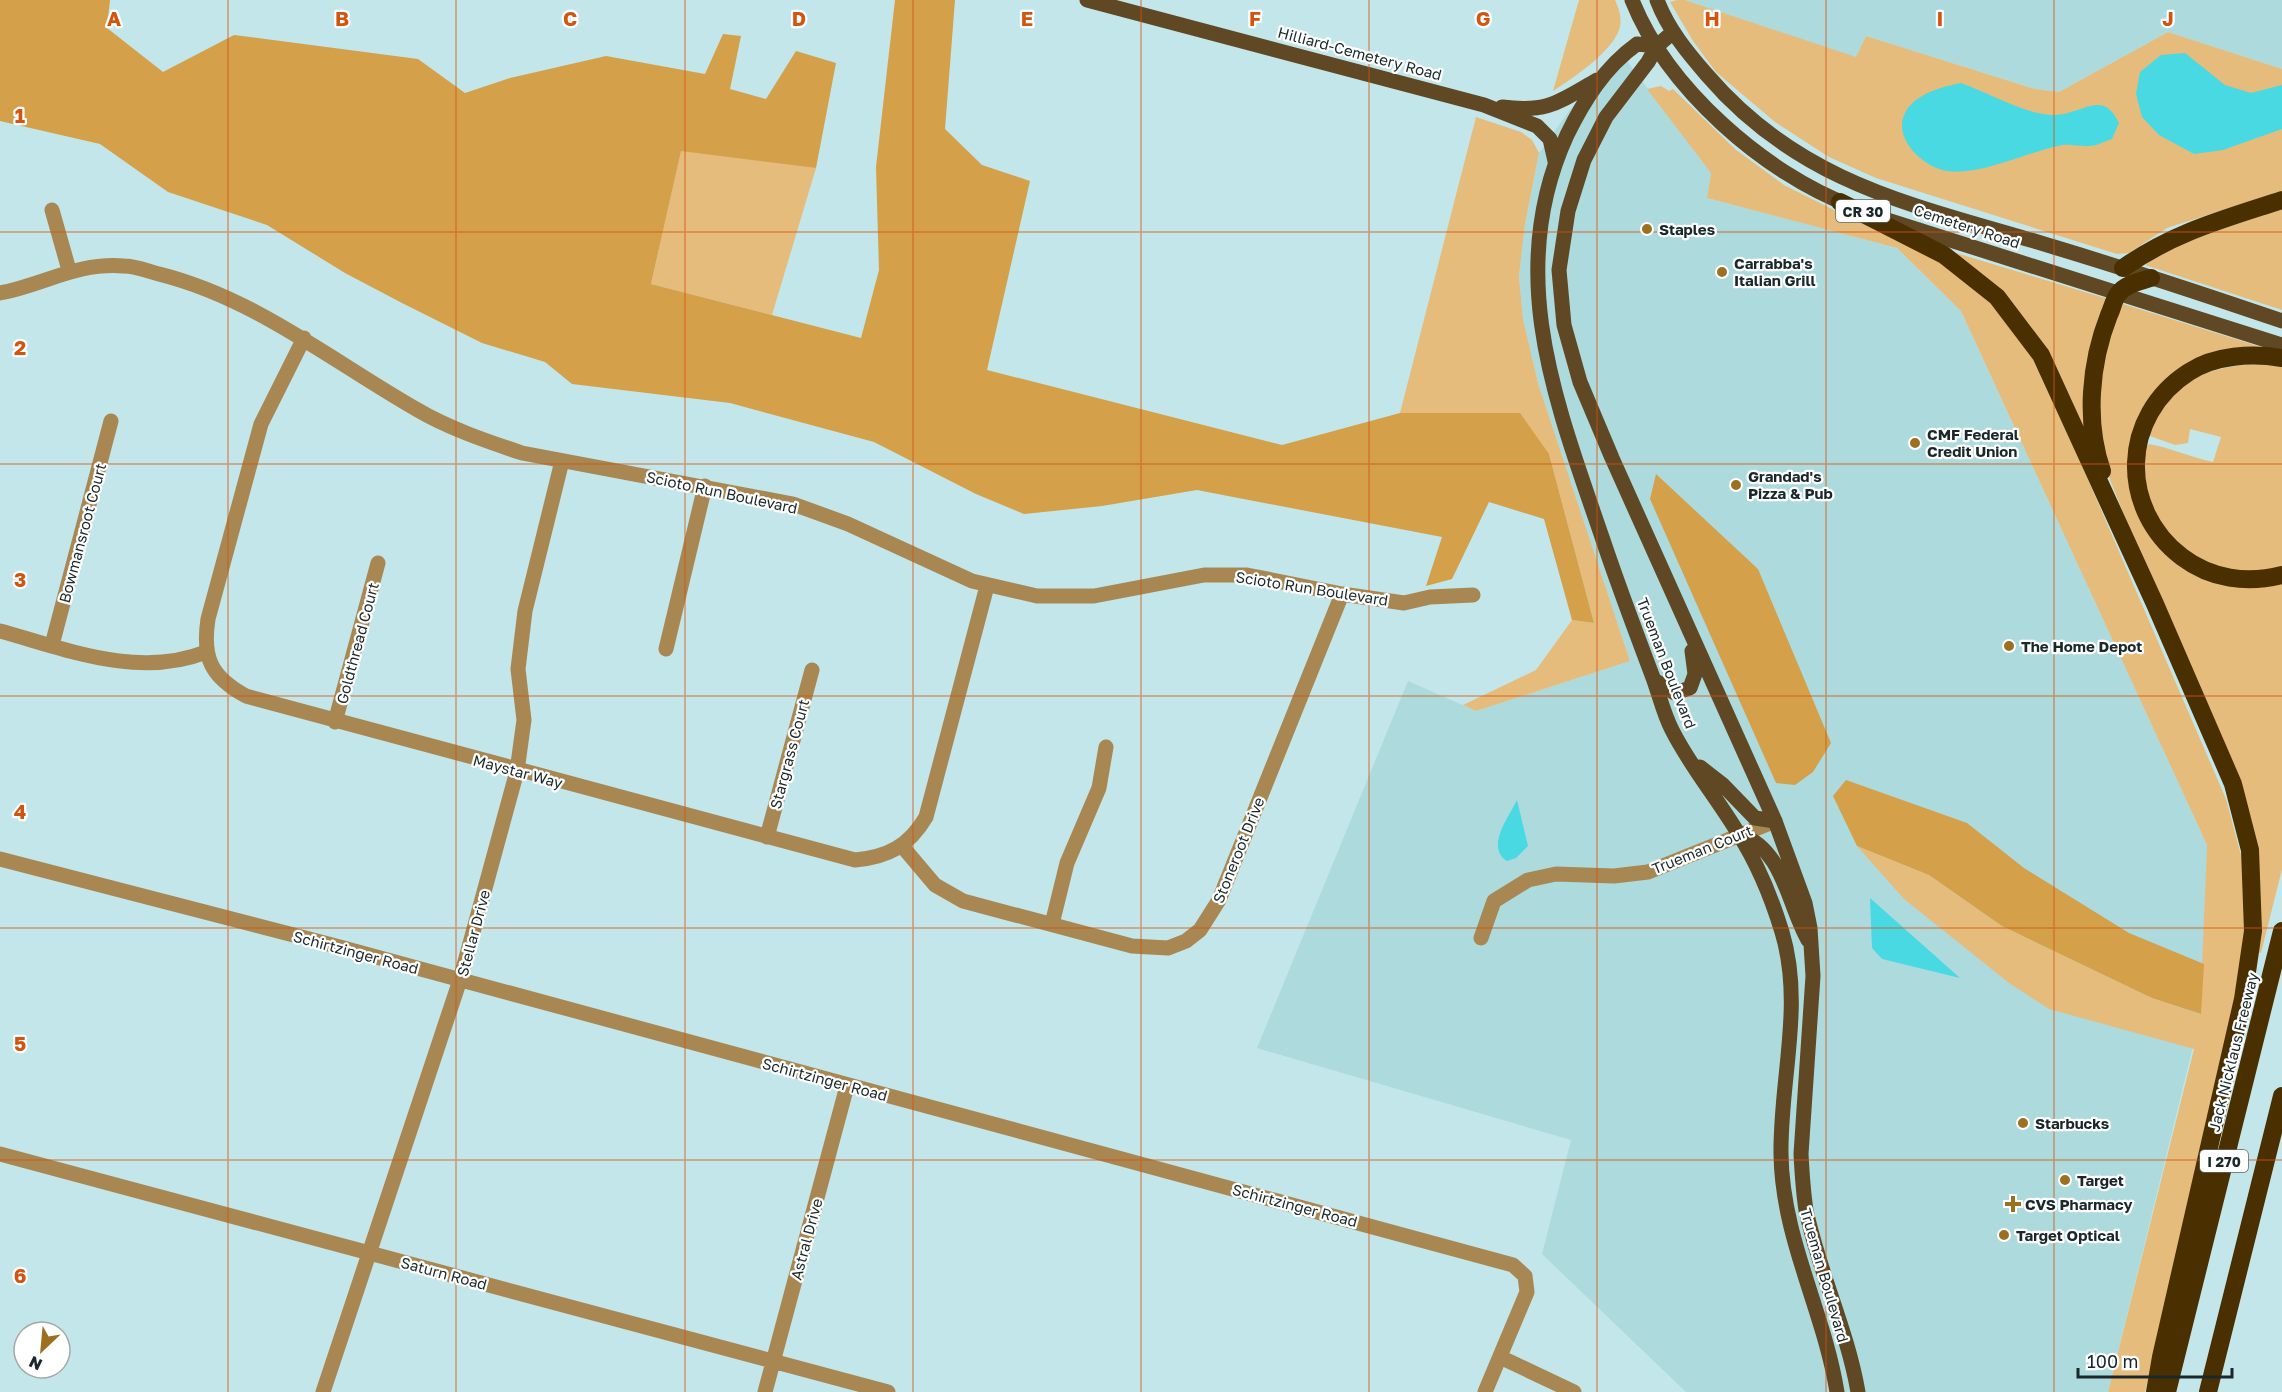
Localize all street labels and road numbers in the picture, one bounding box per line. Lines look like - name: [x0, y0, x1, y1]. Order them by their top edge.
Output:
- street label: Hilliard-Cemetery Road: [1276, 22, 1444, 84]
- road number: CR 30: [1836, 200, 1890, 222]
- street label: Cemetery Road: [1912, 200, 2022, 252]
- street label: Bowmansroot Court: [55, 461, 109, 605]
- street label: Scioto Run Boulevard: [645, 467, 799, 517]
- street label: Scioto Run Boulevard: [1235, 567, 1389, 609]
- street label: Goldthread Court: [332, 580, 382, 706]
- street label: Trueman Boulevard: [1634, 595, 1700, 731]
- street label: Stargrass Court: [766, 697, 812, 811]
- street label: Maystar Way: [471, 750, 565, 792]
- street label: Stoneroot Drive: [1209, 794, 1268, 906]
- street label: Trueman Court: [1649, 821, 1755, 877]
- street label: Stellar Drive: [453, 887, 493, 978]
- street label: Schirtzinger Road: [292, 927, 420, 977]
- street label: Jack Nicklaus Freeway: [2204, 970, 2262, 1134]
- street label: Schirtzinger Road: [761, 1054, 889, 1104]
- road number: I 270: [2200, 1150, 2248, 1172]
- street label: Schirtzinger Road: [1231, 1180, 1359, 1230]
- street label: Astral Drive: [786, 1196, 826, 1282]
- street label: Trueman Boulevard: [1797, 1206, 1853, 1344]
- street label: Saturn Road: [399, 1253, 489, 1293]

